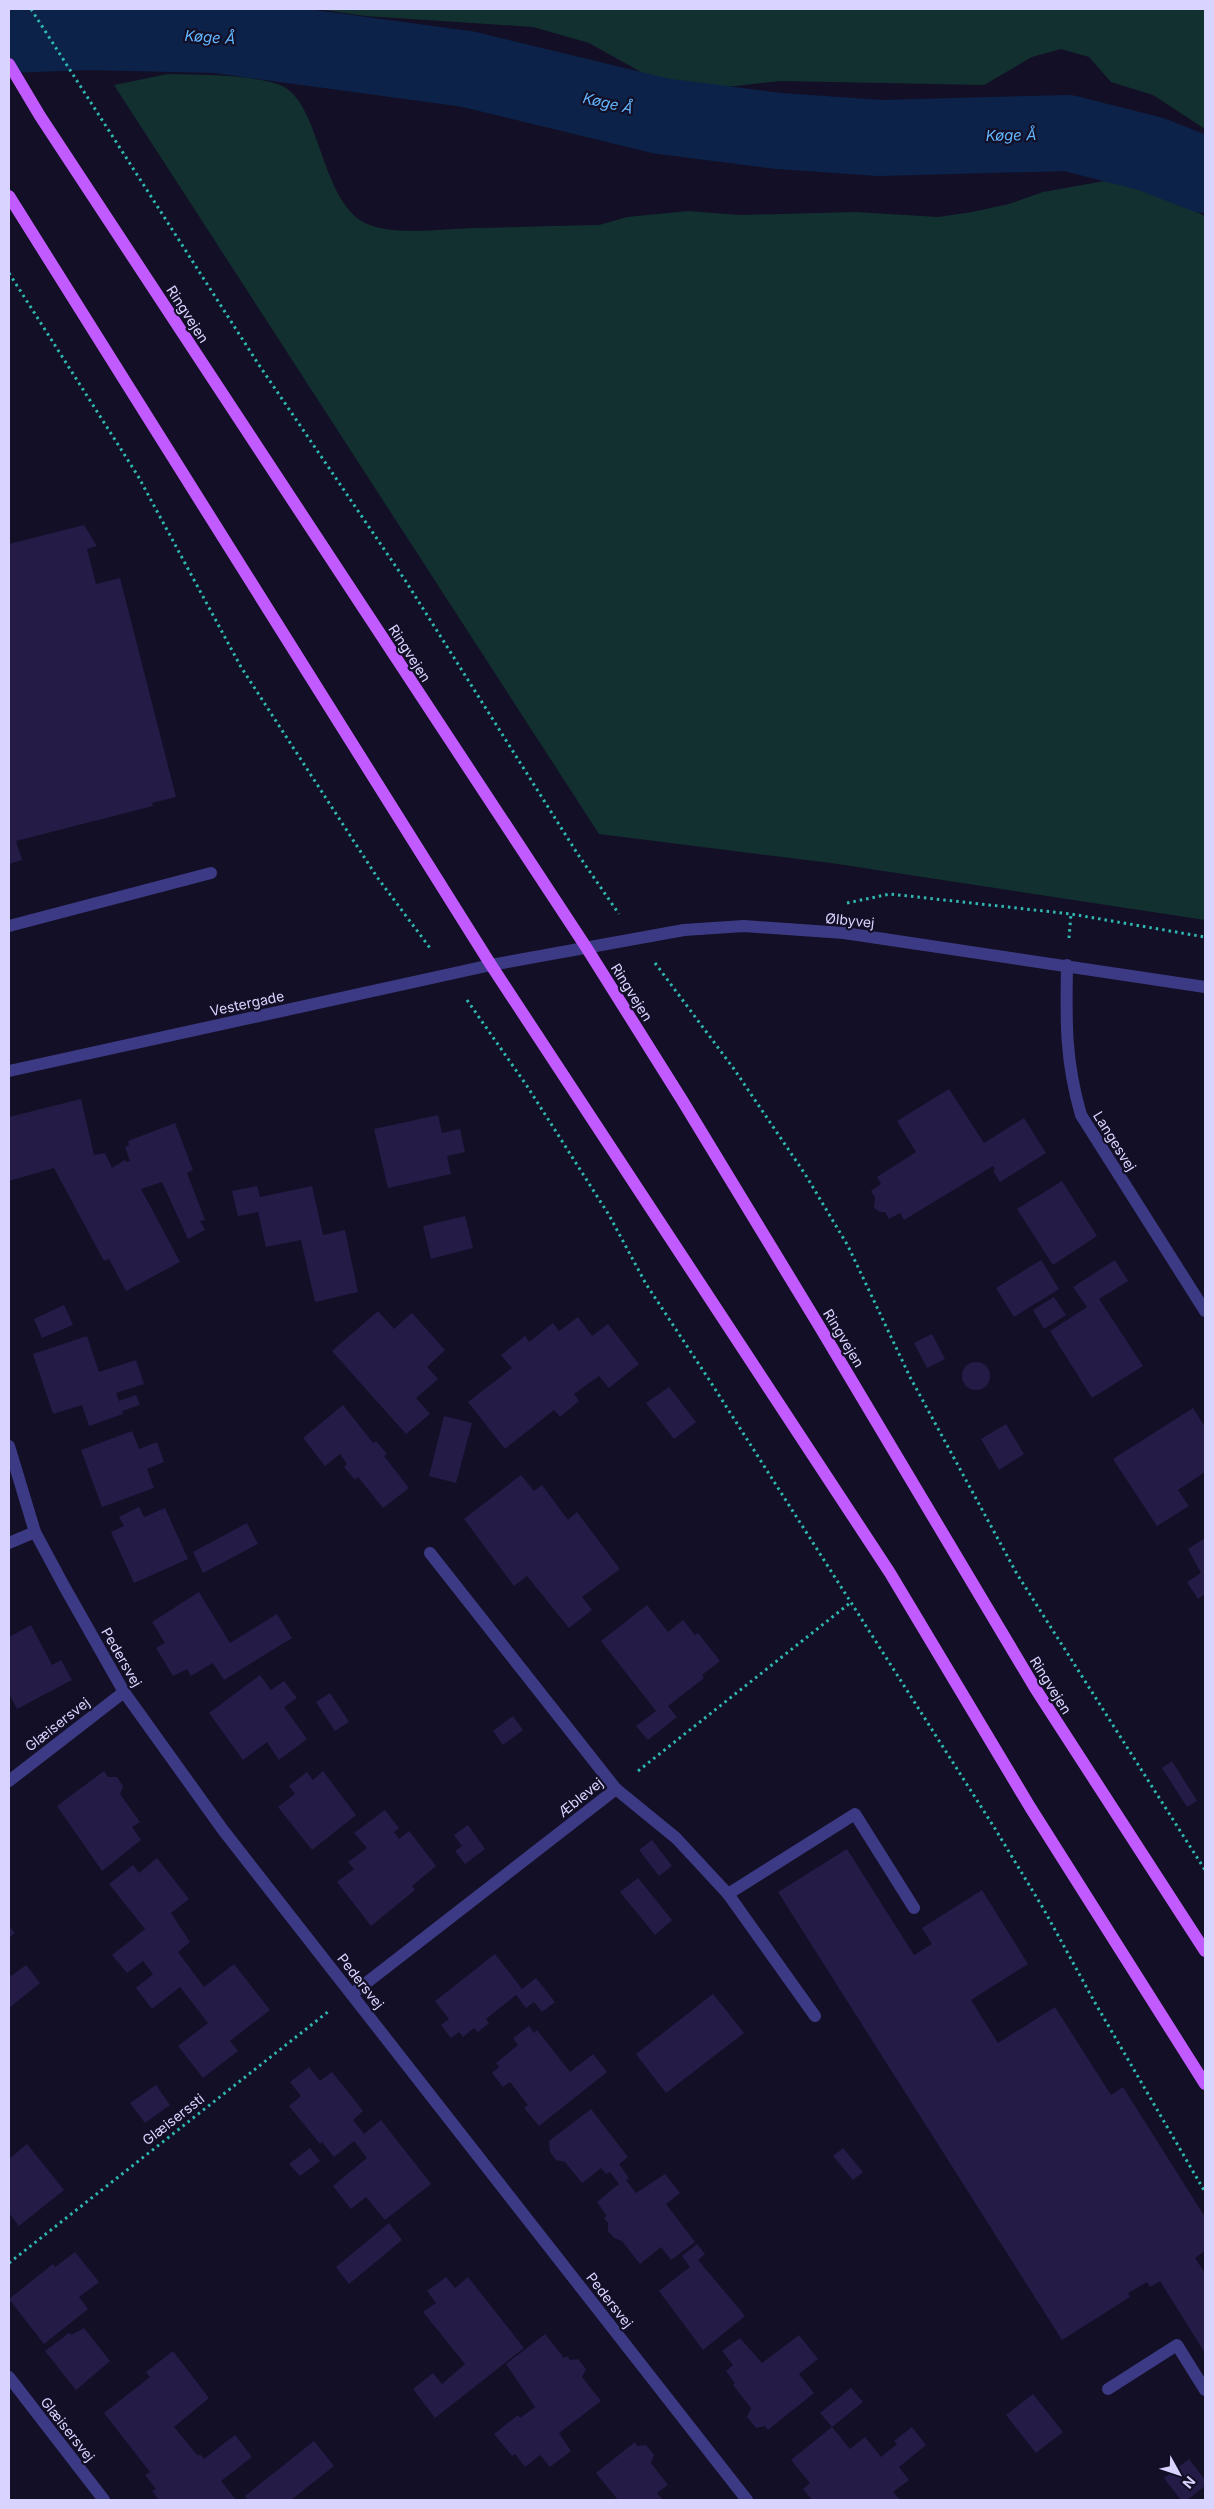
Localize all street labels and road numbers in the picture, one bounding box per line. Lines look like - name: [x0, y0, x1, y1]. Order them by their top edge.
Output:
- street label: Ringvejen: [163, 282, 213, 346]
- street label: Ringvejen: [385, 621, 435, 685]
- street label: Ølbyvej: [825, 909, 875, 931]
- street label: Ringvejen: [608, 960, 656, 1024]
- street label: Vestergade: [208, 987, 286, 1019]
- street label: Langesvej: [1090, 1108, 1140, 1174]
- street label: Ringvejen: [820, 1306, 868, 1370]
- street label: Pedersvej: [98, 1624, 146, 1690]
- street label: Ringvejen: [1027, 1653, 1075, 1717]
- street label: Glæisersvej: [21, 1693, 93, 1755]
- street label: Æblevej: [554, 1774, 606, 1820]
- street label: Pedersvej: [334, 1950, 388, 2012]
- street label: Glæiserssti: [139, 2090, 207, 2148]
- street label: Pedersvej: [583, 2269, 637, 2331]
- street label: Glæisersvej: [37, 2393, 99, 2465]

